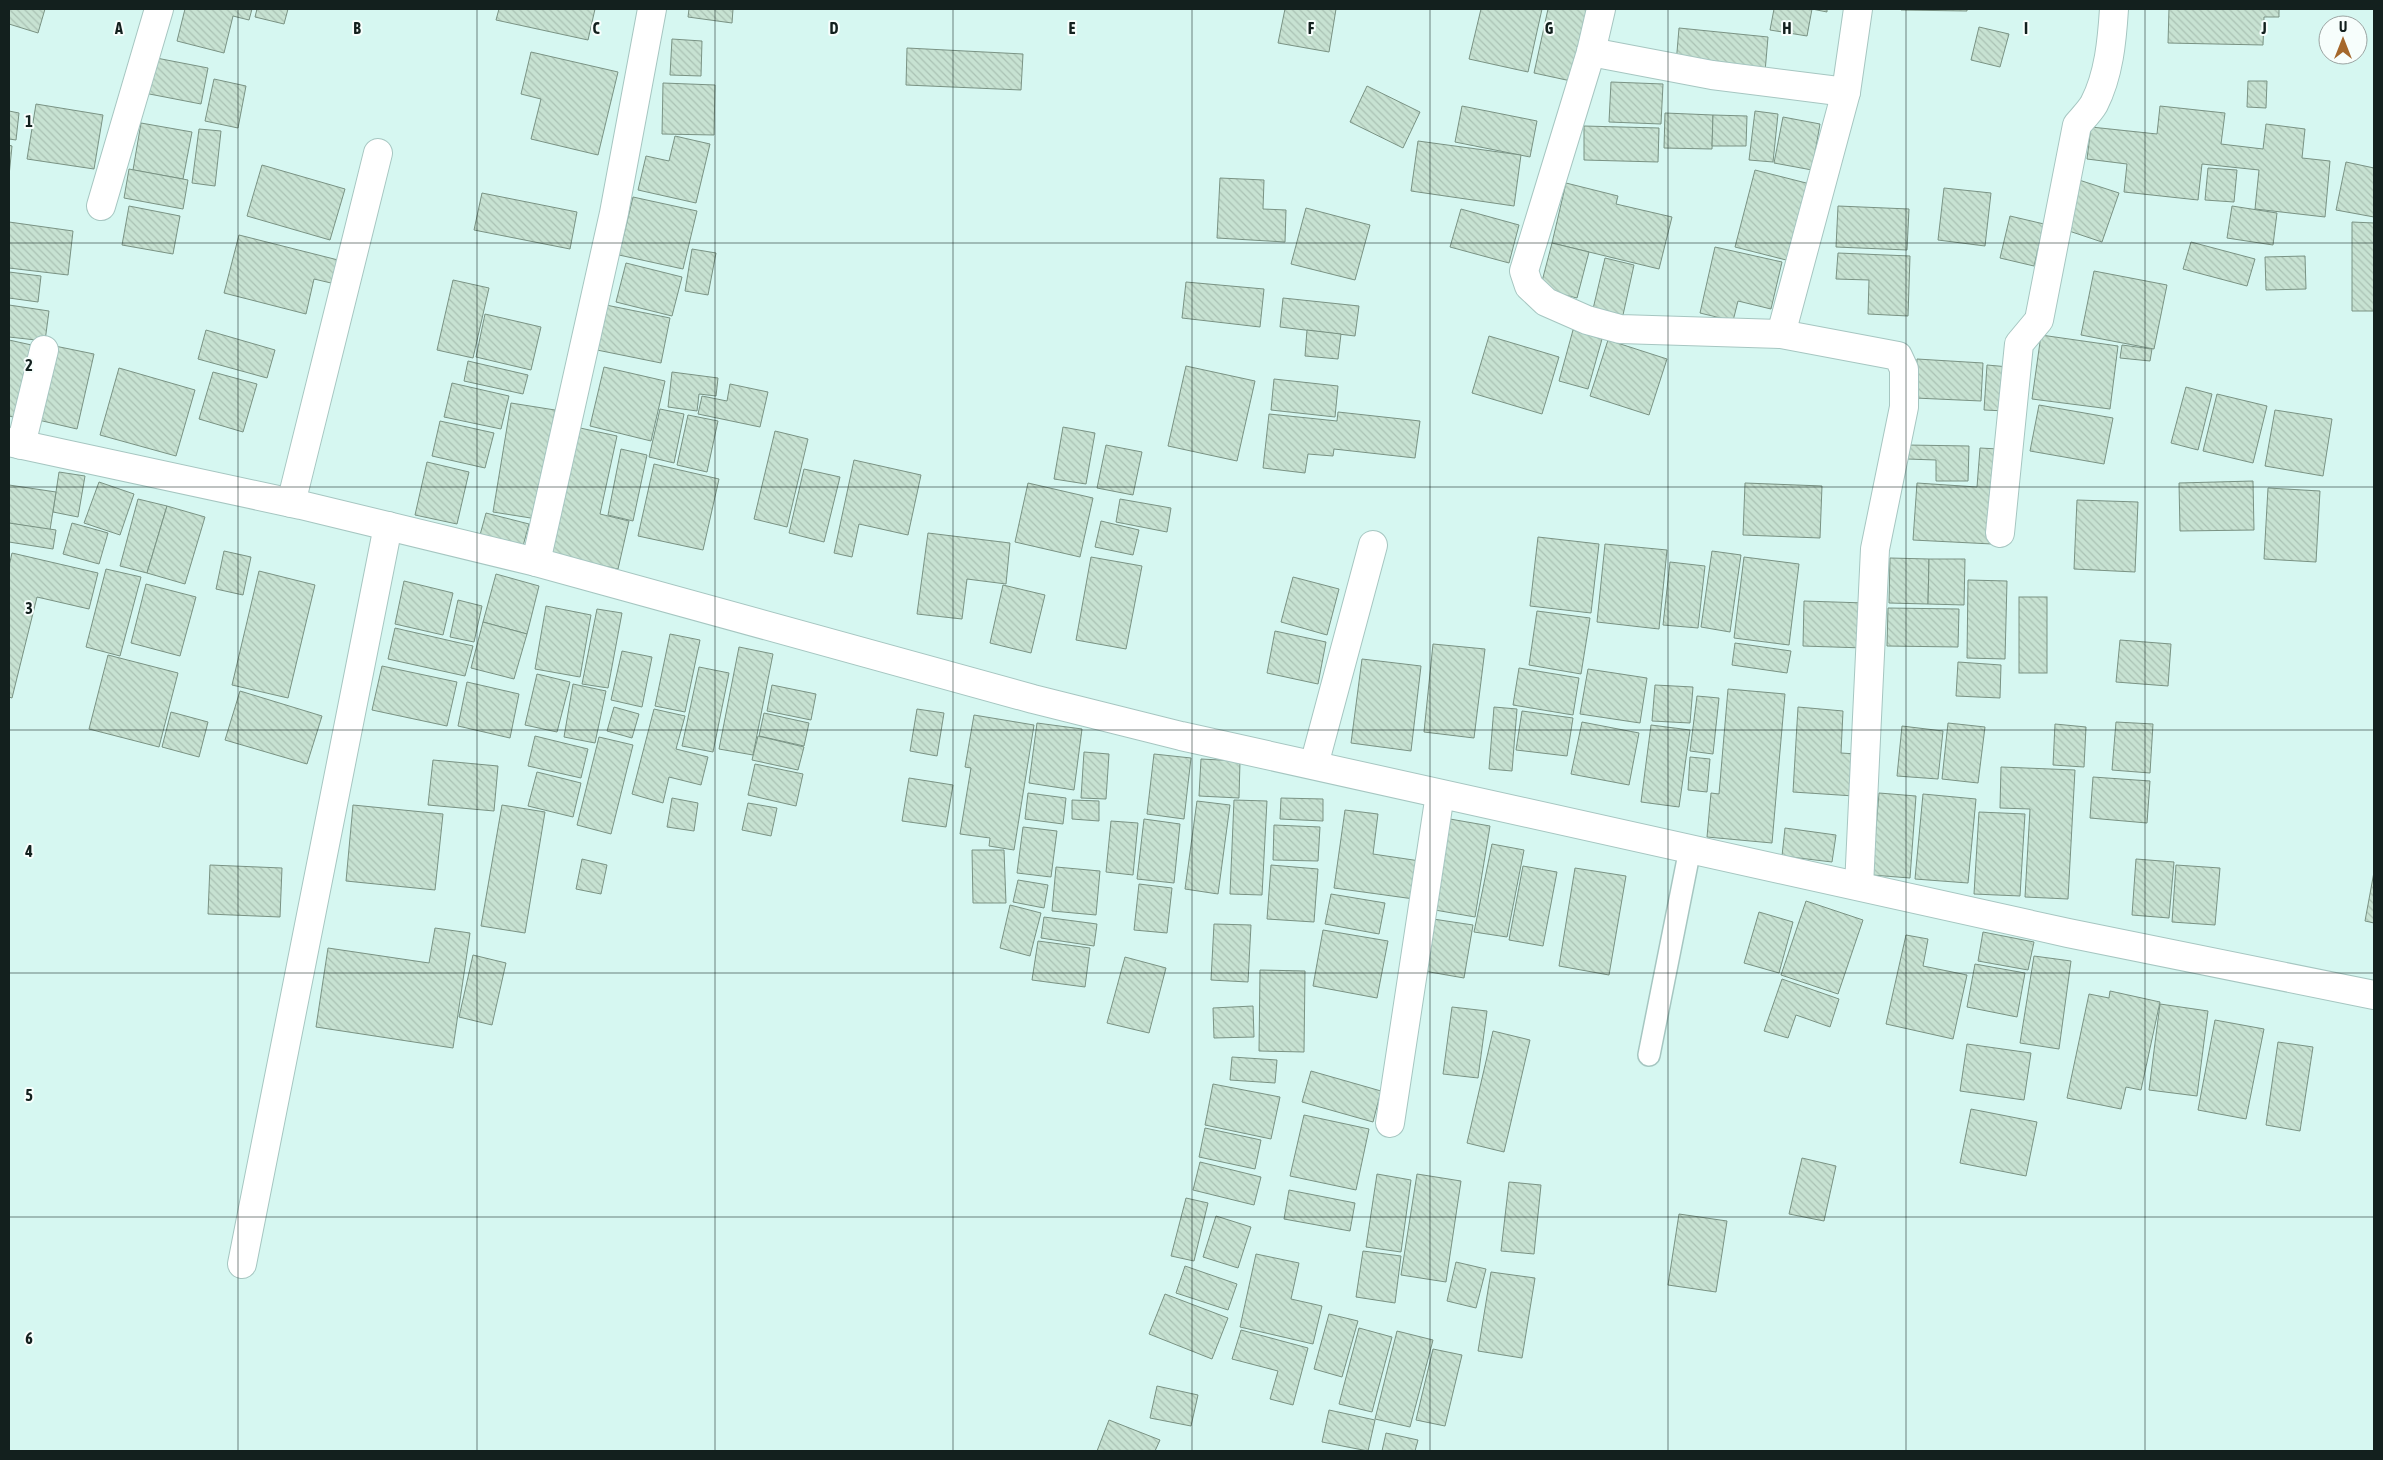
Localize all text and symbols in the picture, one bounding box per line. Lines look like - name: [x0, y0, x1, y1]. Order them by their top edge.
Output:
- north arrow: [2318, 15, 2368, 65]
- text: A: [114, 19, 123, 37]
- text: B: [353, 19, 361, 37]
- text: C: [592, 19, 600, 37]
- text: D: [830, 19, 839, 37]
- text: E: [1069, 19, 1076, 37]
- text: F: [1308, 19, 1315, 37]
- text: G: [1545, 19, 1554, 37]
- text: H: [1782, 19, 1792, 37]
- text: I: [2024, 19, 2028, 37]
- text: J: [2260, 19, 2267, 37]
- text: U: [2339, 19, 2347, 35]
- text: 1: [25, 112, 33, 130]
- text: 2: [25, 356, 33, 374]
- text: 3: [25, 599, 33, 617]
- text: 4: [24, 842, 33, 860]
- text: 5: [25, 1086, 33, 1104]
- text: 6: [25, 1329, 33, 1347]

